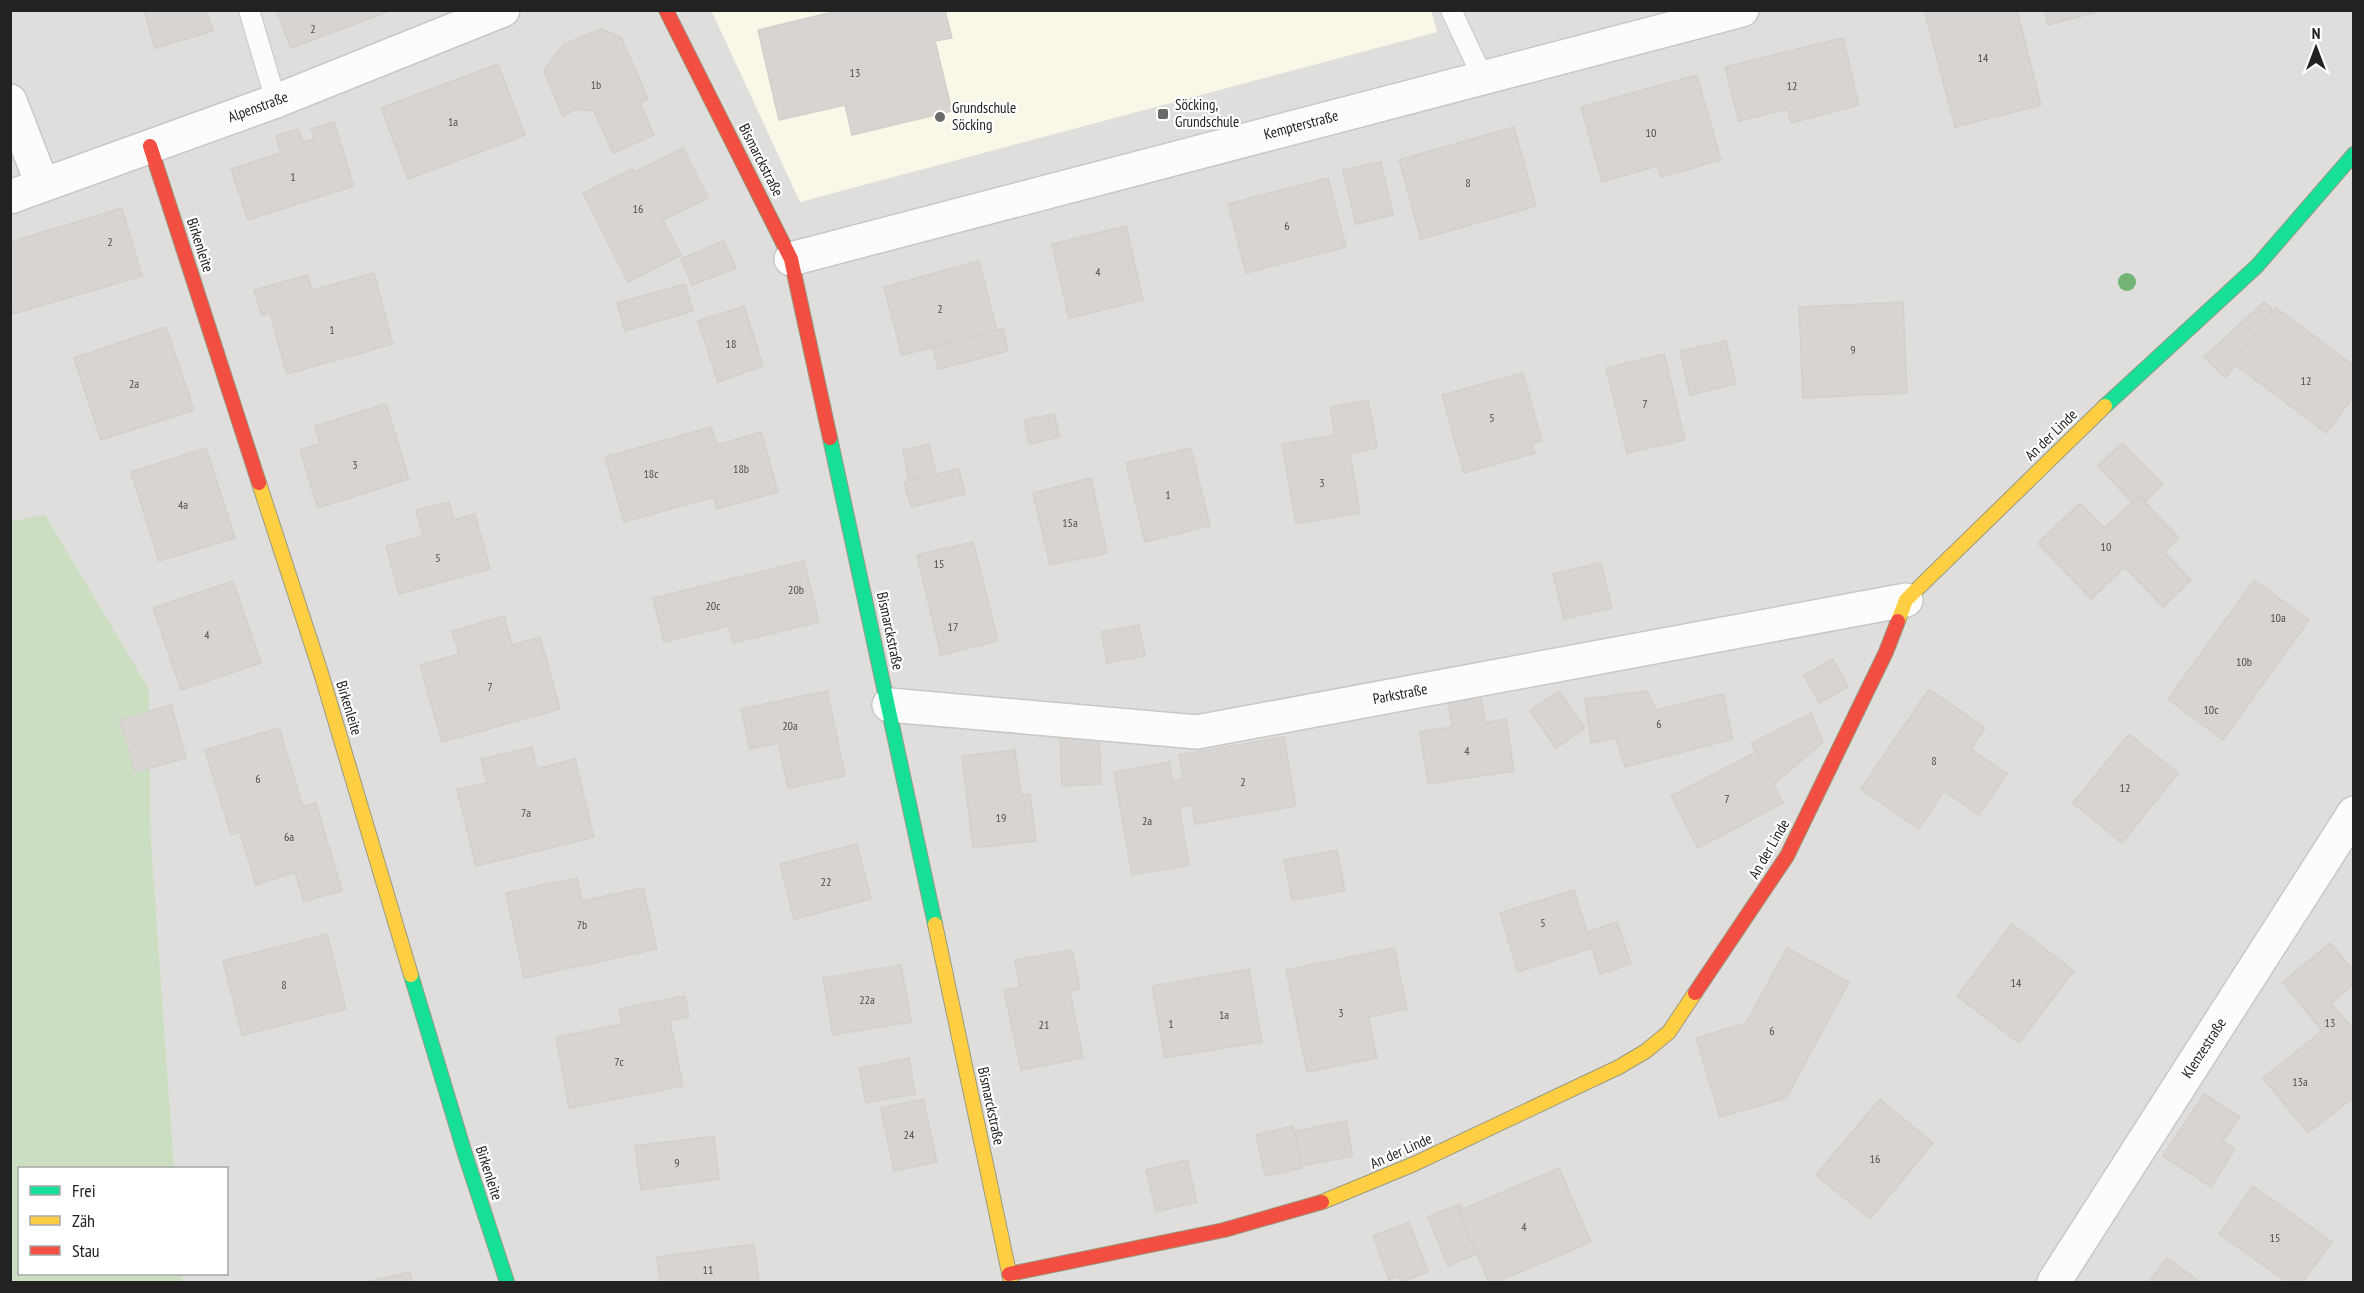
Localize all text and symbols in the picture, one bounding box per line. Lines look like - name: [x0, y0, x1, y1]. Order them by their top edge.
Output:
- north arrow: [2286, 18, 2346, 78]
- house number: 2: [310, 21, 316, 36]
- text: N: [2312, 23, 2320, 43]
- house number: 14: [1978, 50, 1989, 65]
- house number: 13: [850, 65, 860, 80]
- house number: 1b: [591, 77, 601, 92]
- house number: 12: [1787, 78, 1797, 93]
- street label: Alpenstraße: [225, 87, 291, 126]
- place label: Söcking, Grundschule: [1175, 95, 1239, 131]
- place label: Grundschule Söcking: [952, 98, 1016, 134]
- street label: Kempterstraße: [1261, 105, 1340, 144]
- marker: Söcking, Grundschule: [1156, 107, 1170, 121]
- marker: Grundschule Söcking: [933, 110, 947, 124]
- house number: 1a: [448, 114, 458, 129]
- street label: Bismarckstraße: [735, 120, 788, 199]
- house number: 10: [1646, 125, 1656, 140]
- house number: 1: [290, 169, 296, 184]
- house number: 8: [1465, 175, 1471, 190]
- house number: 16: [633, 201, 643, 216]
- street label: Birkenleite: [183, 215, 218, 274]
- house number: 6: [1284, 218, 1290, 233]
- house number: 2: [107, 234, 113, 249]
- house number: 4: [1095, 264, 1101, 279]
- house number: 2: [937, 301, 943, 316]
- house number: 1: [329, 322, 335, 337]
- house number: 18: [726, 336, 736, 351]
- house number: 9: [1850, 342, 1856, 357]
- house number: 12: [2301, 373, 2311, 388]
- house number: 2a: [129, 376, 139, 391]
- house number: 7: [1642, 396, 1648, 411]
- street label: An der Linde: [2020, 405, 2081, 464]
- house number: 5: [1489, 410, 1495, 425]
- house number: 3: [352, 457, 358, 472]
- house number: 18b: [733, 461, 749, 476]
- house number: 18c: [643, 466, 659, 481]
- house number: 3: [1319, 475, 1325, 490]
- house number: 1: [1165, 487, 1171, 502]
- house number: 4a: [178, 497, 188, 512]
- house number: 15a: [1062, 515, 1078, 530]
- house number: 10: [2101, 539, 2111, 554]
- house number: 5: [435, 550, 441, 565]
- house number: 15: [934, 556, 944, 571]
- house number: 20b: [788, 582, 804, 597]
- street label: Bismarckstraße: [873, 590, 908, 672]
- house number: 20c: [705, 598, 721, 613]
- house number: 10a: [2270, 610, 2286, 625]
- house number: 17: [948, 619, 958, 634]
- house number: 4: [204, 627, 210, 642]
- house number: 10b: [2236, 654, 2252, 669]
- street label: Birkenleite: [332, 678, 367, 737]
- house number: 7: [487, 679, 493, 694]
- street label: Parkstraße: [1371, 679, 1429, 708]
- house number: 10c: [2203, 702, 2219, 717]
- house number: 6: [1656, 716, 1662, 731]
- house number: 20a: [782, 718, 798, 733]
- house number: 4: [1464, 743, 1470, 758]
- house number: 8: [1931, 753, 1937, 768]
- house number: 6: [255, 771, 261, 786]
- house number: 2: [1240, 774, 1246, 789]
- house number: 12: [2120, 780, 2130, 795]
- house number: 7: [1724, 791, 1730, 806]
- house number: 7a: [521, 805, 531, 820]
- house number: 19: [996, 810, 1006, 825]
- house number: 2a: [1142, 813, 1152, 828]
- street label: An der Linde: [1744, 816, 1793, 882]
- house number: 6a: [284, 829, 294, 844]
- house number: 22: [821, 874, 831, 889]
- house number: 5: [1540, 915, 1546, 930]
- house number: 7b: [577, 917, 587, 932]
- house number: 14: [2011, 975, 2022, 990]
- house number: 8: [281, 977, 287, 992]
- house number: 22a: [859, 992, 875, 1007]
- house number: 3: [1338, 1005, 1344, 1020]
- house number: 1a: [1219, 1007, 1229, 1022]
- street label: Klenzestraße: [2177, 1014, 2230, 1081]
- house number: 13: [2325, 1015, 2335, 1030]
- house number: 1: [1168, 1016, 1174, 1031]
- house number: 21: [1039, 1017, 1049, 1032]
- house number: 6: [1769, 1023, 1775, 1038]
- house number: 7c: [614, 1054, 624, 1069]
- street label: Bismarckstraße: [974, 1065, 1009, 1147]
- house number: 13a: [2292, 1074, 2308, 1089]
- house number: 24: [904, 1127, 915, 1142]
- street label: An der Linde: [1367, 1129, 1435, 1173]
- street label: Birkenleite: [472, 1143, 507, 1202]
- house number: 16: [1870, 1151, 1880, 1166]
- house number: 9: [674, 1155, 680, 1170]
- legend: [18, 1167, 228, 1275]
- text: Frei: [72, 1179, 96, 1202]
- text: Zäh: [72, 1209, 95, 1232]
- house number: 4: [1521, 1219, 1527, 1234]
- house number: 15: [2270, 1230, 2280, 1245]
- text: Stau: [72, 1239, 100, 1262]
- house number: 11: [703, 1262, 713, 1277]

